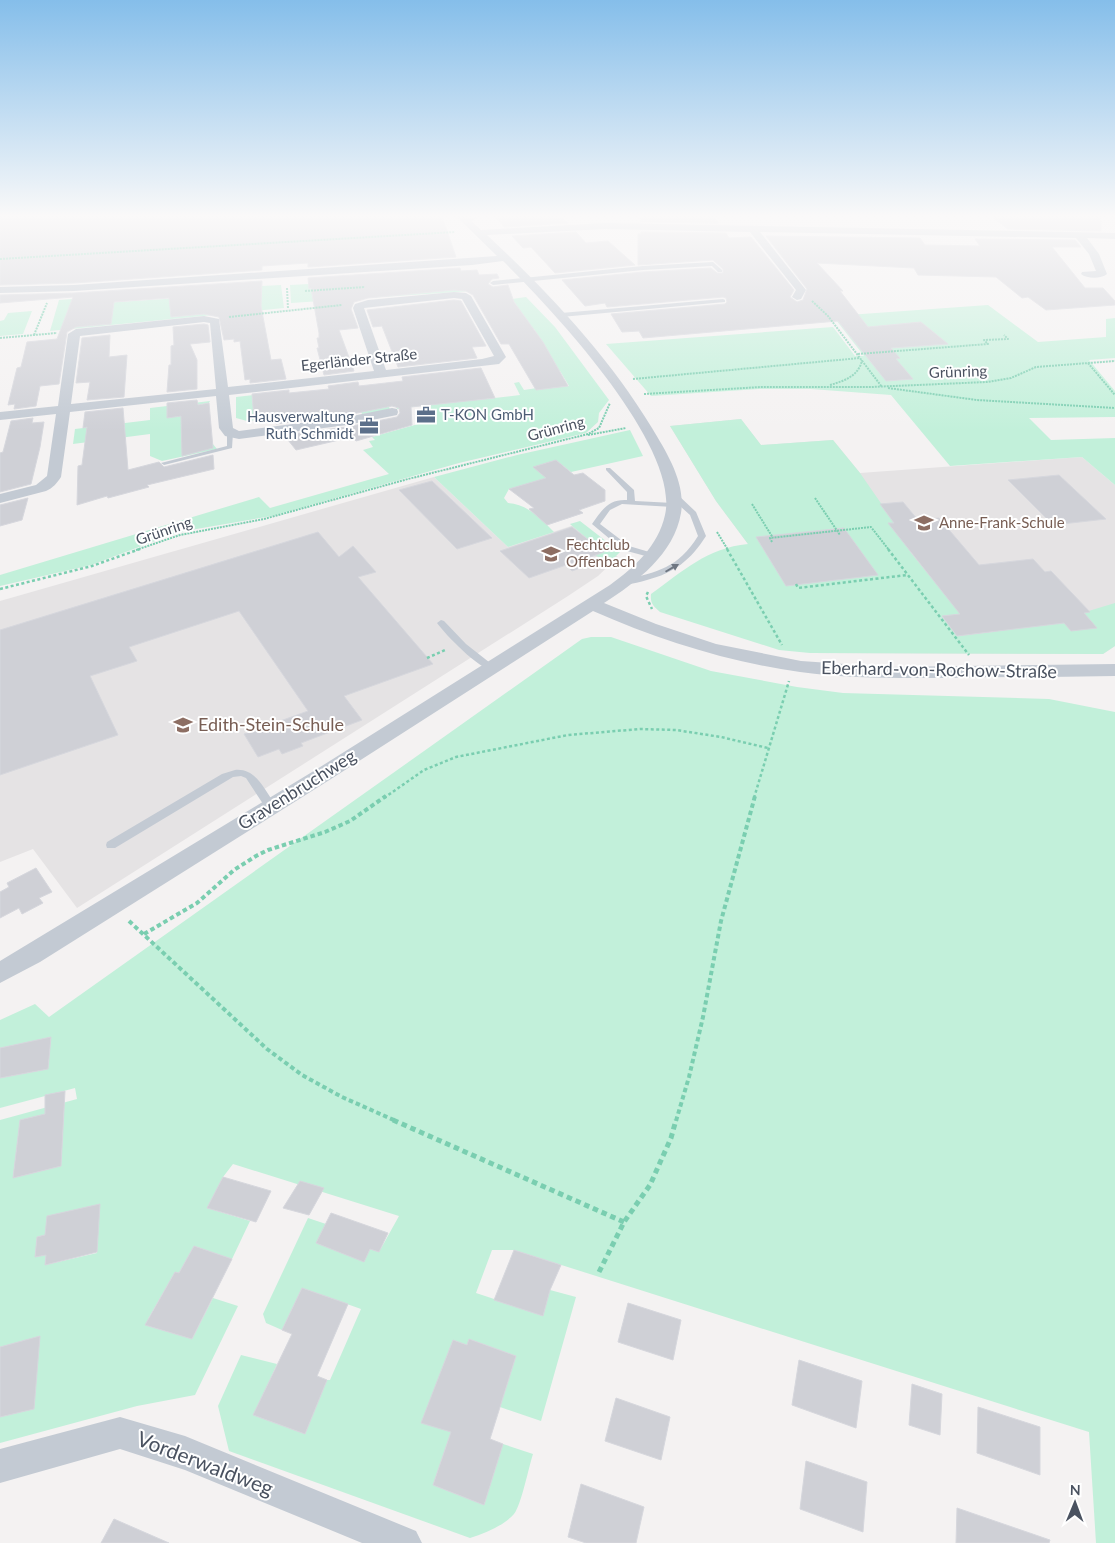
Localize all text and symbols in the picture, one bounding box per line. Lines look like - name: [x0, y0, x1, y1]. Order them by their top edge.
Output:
- street label: Egerländer Straße: [300, 344, 418, 374]
- street label: Grünring: [929, 361, 988, 381]
- office icon: T-KON GmbH: [415, 404, 437, 426]
- place label: T-KON GmbH: [441, 405, 534, 423]
- place label: Hausverwaltung Ruth Schmidt: [247, 407, 355, 442]
- street label: Grünring: [525, 412, 586, 444]
- office icon: Hausverwaltung Ruth Schmidt: [358, 415, 380, 437]
- street label: Grünring: [133, 512, 194, 548]
- school or university icon: Anne-Frank-Schule: [913, 512, 935, 534]
- place label: Anne-Frank-Schule: [939, 513, 1065, 531]
- place label: Fechtclub Offenbach: [566, 535, 635, 570]
- school or university icon: Fechtclub Offenbach: [540, 543, 562, 565]
- one-way arrow: [665, 564, 680, 572]
- street label: Eberhard-von-Rochow-Straße: [821, 656, 1057, 682]
- place label: Edith-Stein-Schule: [198, 713, 344, 735]
- school or university icon: Edith-Stein-Schule: [172, 714, 194, 736]
- street label: Gravenbruchweg: [233, 744, 360, 834]
- street label: Vorderwaldweg: [134, 1425, 277, 1500]
- north arrow: [1050, 1478, 1100, 1528]
- text: N: [1070, 1481, 1081, 1498]

